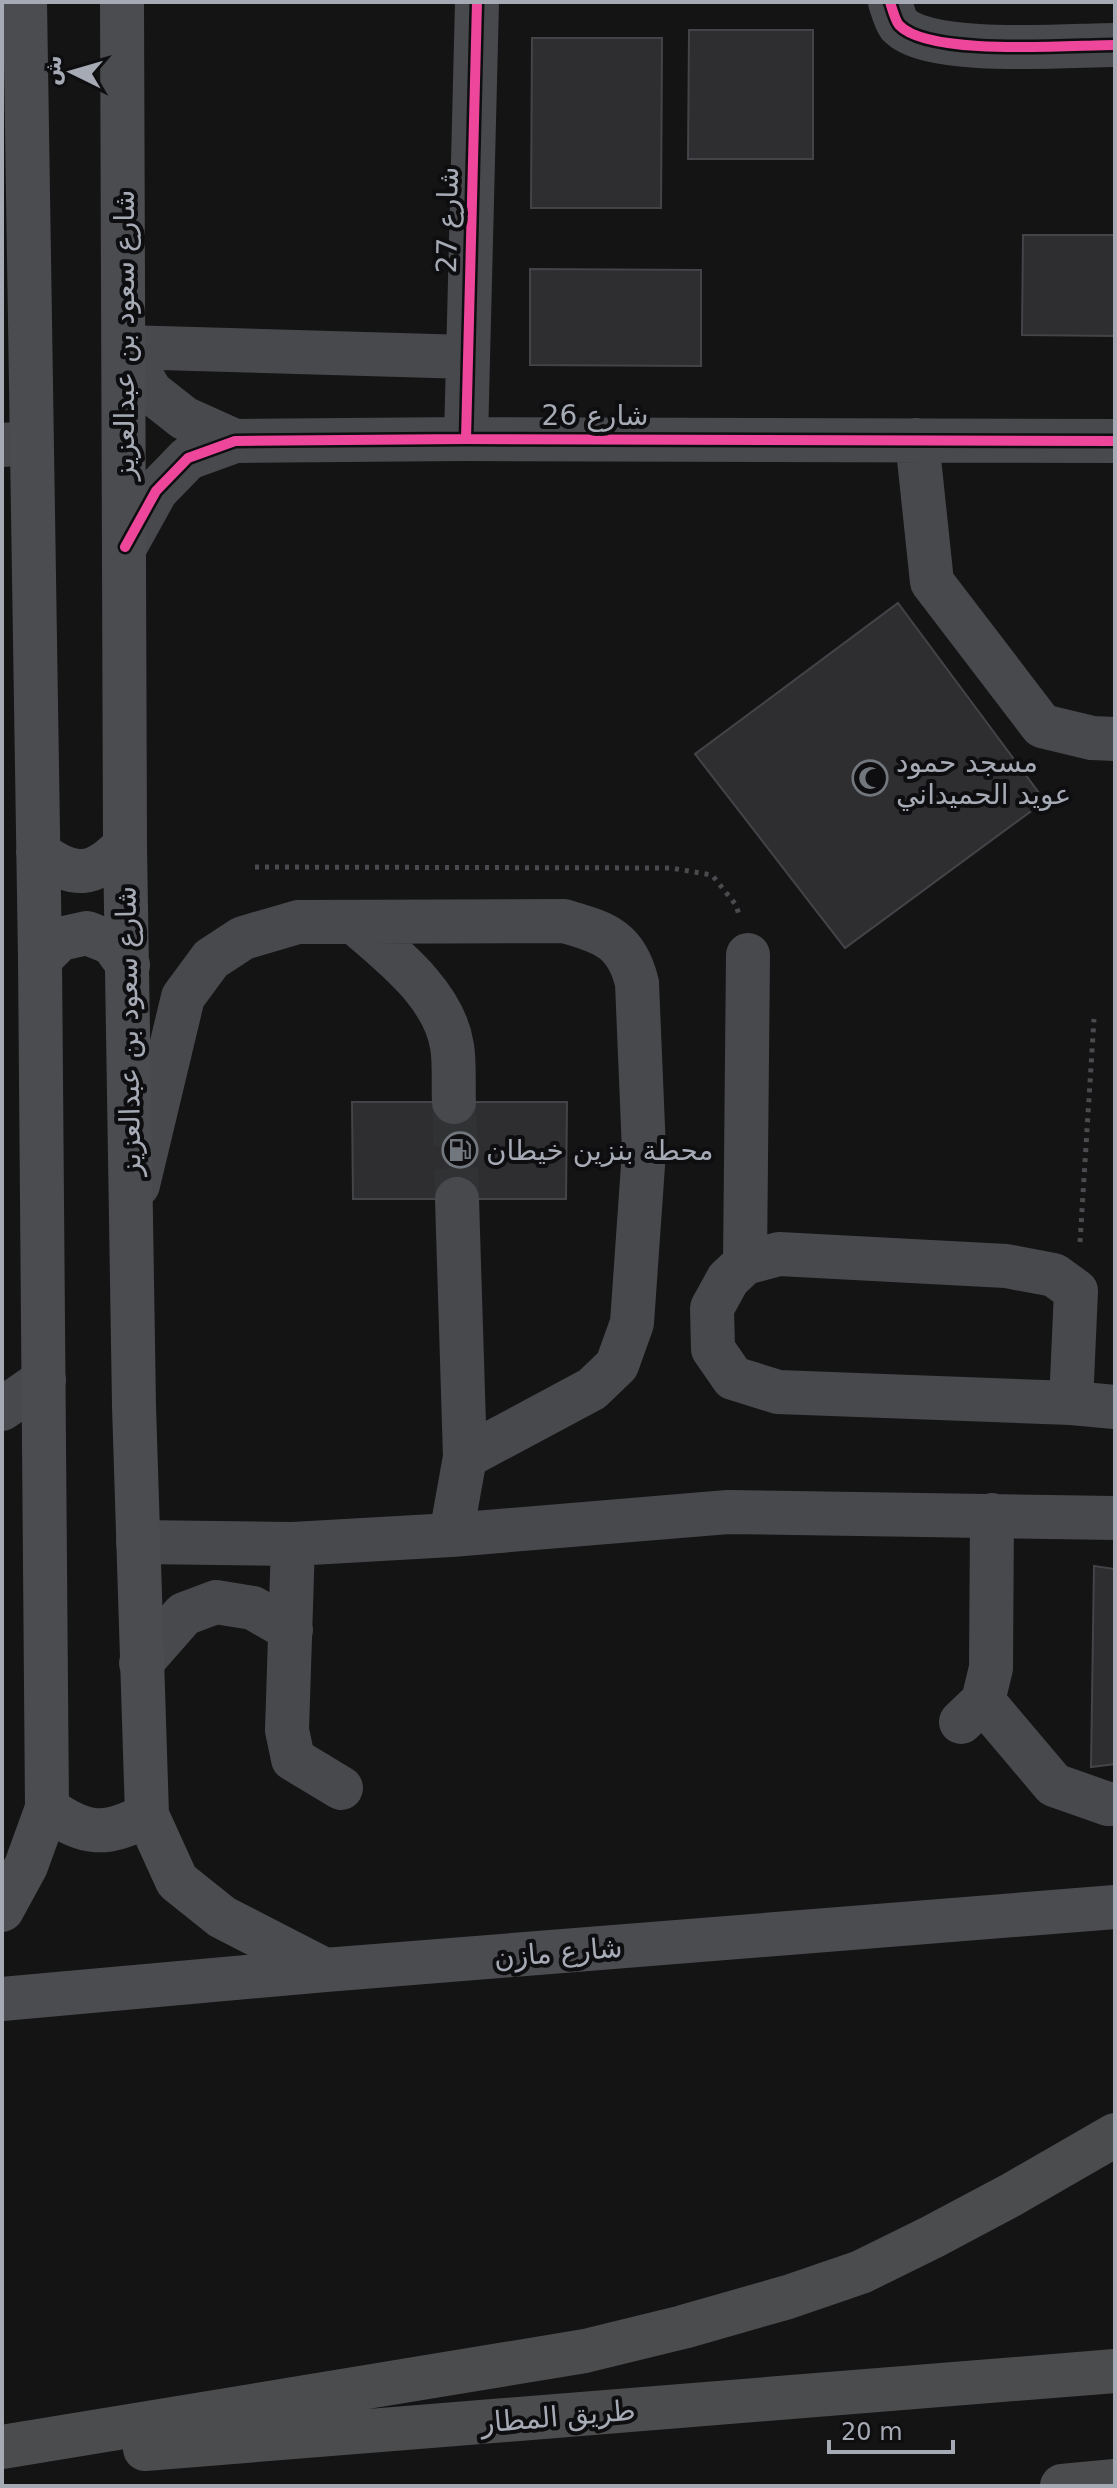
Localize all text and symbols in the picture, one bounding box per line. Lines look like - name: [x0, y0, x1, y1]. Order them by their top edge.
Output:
- north arrow: [32, 32, 112, 112]
- text: ش: [39, 54, 66, 87]
- street label: شارع 27: [430, 166, 465, 274]
- street label: شارع سعود بن عبدالعزيز: [108, 190, 141, 482]
- street label: شارع 26: [542, 399, 648, 432]
- place label: مسجد حمود عويد الحميداني: [896, 746, 1071, 811]
- mosque icon: مسجد حمود عويد الحميداني: [851, 759, 889, 797]
- street label: شارع سعود بن عبدالعزيز: [109, 886, 148, 1178]
- fuel station icon: محطة بنزين خيطان: [441, 1131, 479, 1169]
- place label: محطة بنزين خيطان: [486, 1134, 713, 1167]
- street label: شارع مازن: [492, 1930, 624, 1975]
- street label: طريق المطار: [477, 2393, 637, 2440]
- scale bar: [829, 2404, 953, 2454]
- text: 20 m: [841, 2418, 903, 2446]

